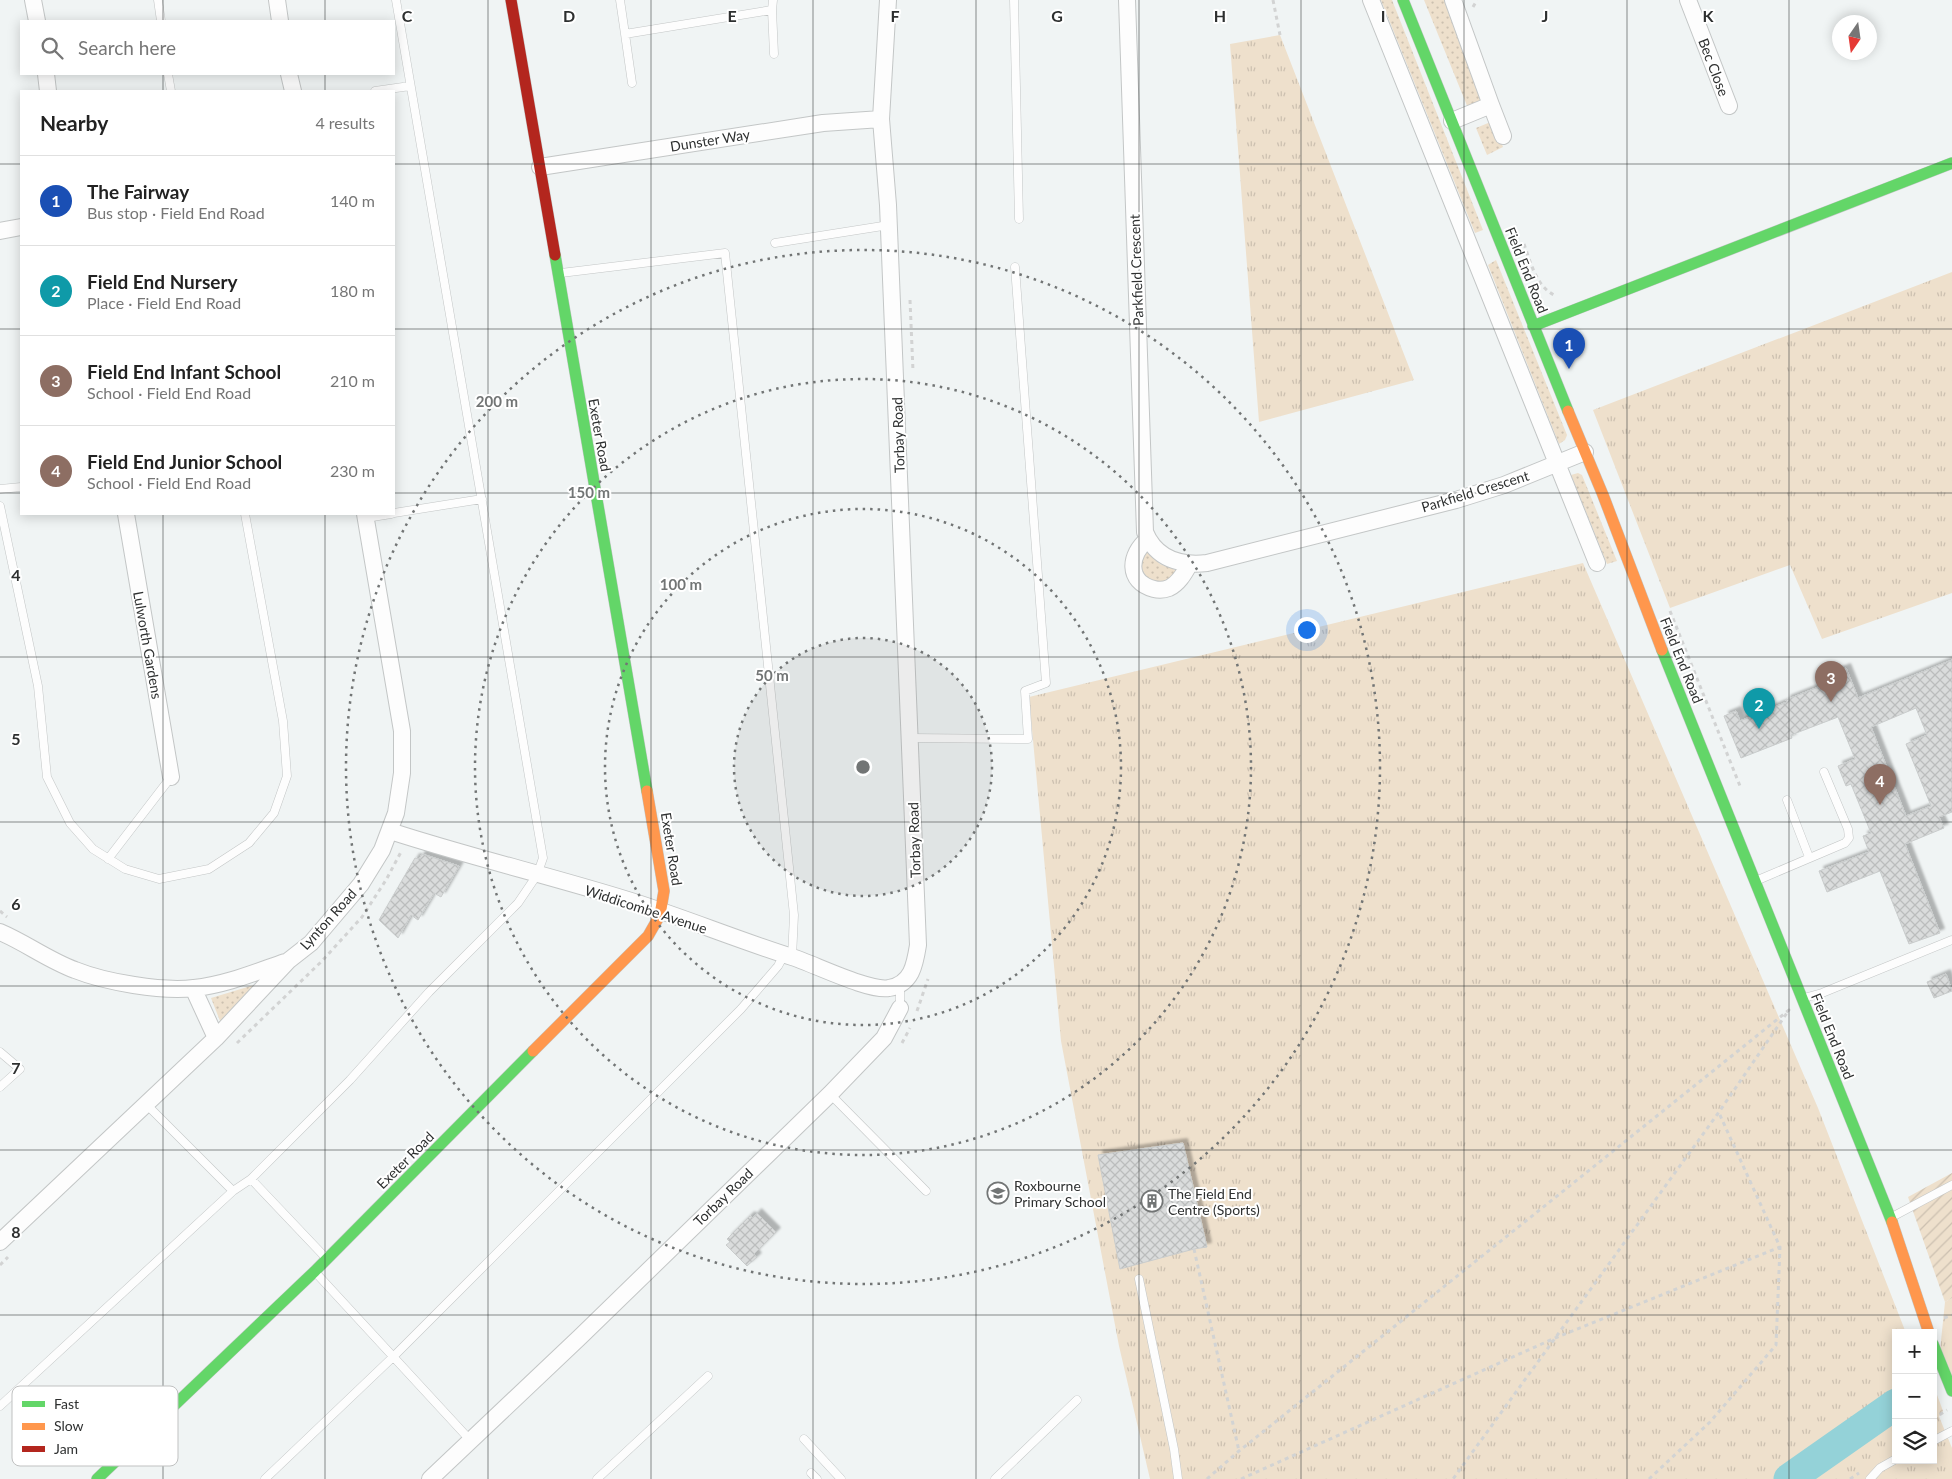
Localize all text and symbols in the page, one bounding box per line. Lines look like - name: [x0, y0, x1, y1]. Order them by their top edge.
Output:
- text: C: [402, 6, 413, 25]
- text: D: [563, 6, 575, 25]
- text: E: [727, 6, 737, 25]
- text: F: [890, 6, 900, 25]
- text: G: [1051, 6, 1063, 25]
- text: H: [1214, 6, 1226, 25]
- text: I: [1381, 6, 1385, 25]
- text: J: [1542, 6, 1548, 25]
- text: K: [1703, 6, 1715, 25]
- north arrow: [1832, 15, 1877, 60]
- search box: [20, 20, 395, 75]
- icon: search: [38, 34, 66, 62]
- text: Search here: [78, 36, 176, 59]
- street label: Bec Close: [1695, 36, 1733, 98]
- text: Nearby: [40, 110, 108, 135]
- text: 4 results: [315, 113, 375, 132]
- street label: Dunster Way: [669, 125, 752, 155]
- text: The Fairway: [87, 180, 189, 203]
- text: 1: [51, 191, 61, 210]
- text: 140 m: [330, 191, 375, 210]
- text: Bus stop · Field End Road: [87, 203, 265, 222]
- street label: Parkfield Crescent: [1126, 214, 1146, 326]
- street label: Field End Road: [1502, 224, 1552, 316]
- text: Field End Nursery: [87, 270, 238, 293]
- text: 2: [51, 281, 61, 300]
- text: 180 m: [330, 281, 375, 300]
- text: Place · Field End Road: [87, 293, 241, 312]
- pin: 1: [1553, 328, 1585, 369]
- text: Field End Infant School: [87, 360, 281, 383]
- text: 3: [51, 371, 61, 390]
- text: 210 m: [330, 371, 375, 390]
- text: School · Field End Road: [87, 383, 251, 402]
- text: 200 m: [476, 392, 518, 410]
- street label: Exeter Road: [585, 397, 615, 473]
- street label: Torbay Road: [888, 397, 908, 473]
- text: Field End Junior School: [87, 450, 282, 473]
- text: 4: [51, 461, 61, 480]
- text: 230 m: [330, 461, 375, 480]
- street label: Parkfield Crescent: [1419, 467, 1531, 515]
- text: School · Field End Road: [87, 473, 251, 492]
- text: 150 m: [568, 483, 610, 501]
- text: 4: [11, 565, 21, 584]
- text: 100 m: [660, 575, 702, 593]
- street label: Lulworth Gardens: [130, 590, 166, 700]
- street label: Field End Road: [1657, 614, 1707, 706]
- your location: [1294, 617, 1320, 643]
- pin: 3: [1815, 661, 1847, 702]
- text: 50 m: [755, 666, 789, 684]
- pin: 2: [1743, 688, 1775, 729]
- text: 5: [11, 729, 21, 748]
- centre of rings: [854, 758, 872, 776]
- pin: 4: [1864, 764, 1896, 805]
- street label: Torbay Road: [904, 802, 924, 878]
- street label: Exeter Road: [658, 811, 686, 887]
- street label: Widdicombe Avenue: [583, 881, 709, 937]
- street label: Lynton Road: [296, 885, 360, 953]
- text: 6: [11, 894, 21, 913]
- street label: Field End Road: [1808, 990, 1858, 1082]
- text: 7: [11, 1058, 21, 1077]
- street label: Exeter Road: [373, 1128, 437, 1192]
- street label: Torbay Road: [690, 1165, 756, 1229]
- place label: Roxbourne Primary School: [1014, 1177, 1106, 1210]
- school or university icon: Roxbourne Primary School: [986, 1181, 1010, 1205]
- place label: The Field End Centre (Sports): [1168, 1185, 1260, 1218]
- building icon: The Field End Centre (Sports): [1140, 1189, 1164, 1213]
- text: 8: [11, 1222, 21, 1241]
- map controls: [1892, 1329, 1937, 1464]
- button: +: [1892, 1329, 1937, 1374]
- button: −: [1892, 1374, 1937, 1419]
- legend: [12, 1386, 178, 1466]
- text: Fast: [54, 1395, 79, 1412]
- text: Slow: [54, 1417, 84, 1434]
- button: layers: [1892, 1419, 1937, 1464]
- text: Jam: [54, 1440, 78, 1457]

